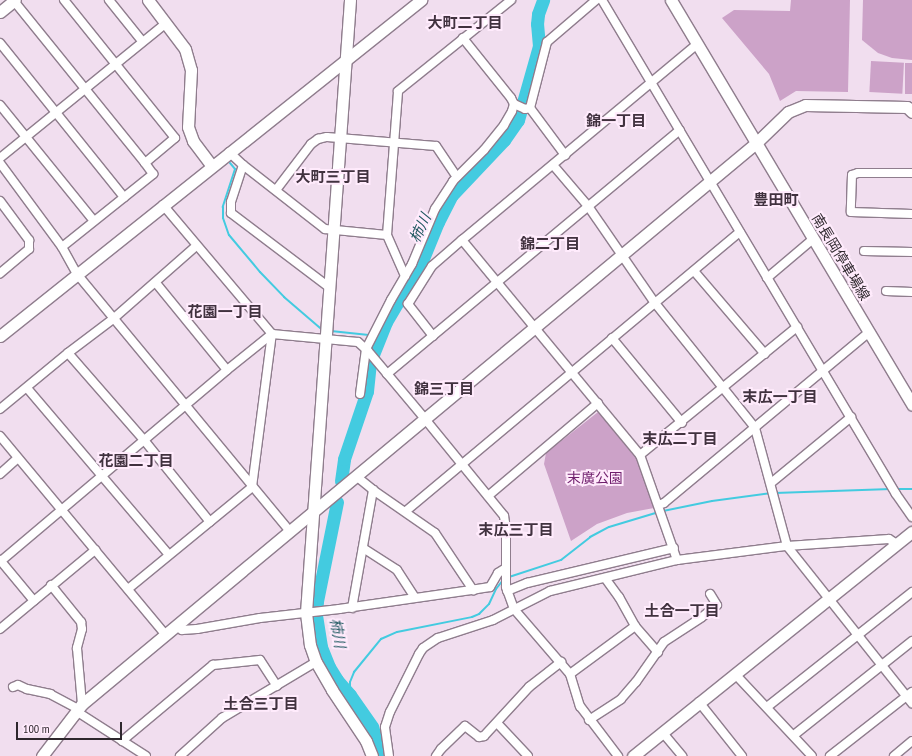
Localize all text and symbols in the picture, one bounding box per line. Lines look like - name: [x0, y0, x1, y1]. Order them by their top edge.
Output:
- district label: 大町二丁目: [428, 14, 502, 32]
- district label: 錦一丁目: [586, 112, 646, 130]
- district label: 大町三丁目: [296, 168, 370, 186]
- district label: 豊田町: [754, 191, 798, 209]
- water label: 柿川: [406, 211, 434, 245]
- street label: 南長岡停車場線: [809, 211, 873, 303]
- district label: 錦二丁目: [520, 235, 580, 253]
- district label: 花園一丁目: [188, 303, 262, 321]
- district label: 錦三丁目: [414, 380, 474, 398]
- district label: 末広一丁目: [743, 388, 817, 406]
- district label: 末広二丁目: [643, 430, 717, 448]
- district label: 花園二丁目: [99, 452, 173, 470]
- park label: 末廣公園: [567, 470, 623, 486]
- district label: 末広三丁目: [479, 521, 553, 539]
- district label: 土合一丁目: [645, 602, 719, 620]
- water label: 柿川: [327, 617, 349, 649]
- district label: 土合三丁目: [224, 695, 298, 713]
- scale bar: [18, 714, 124, 740]
- text: 100 m: [23, 721, 50, 736]

